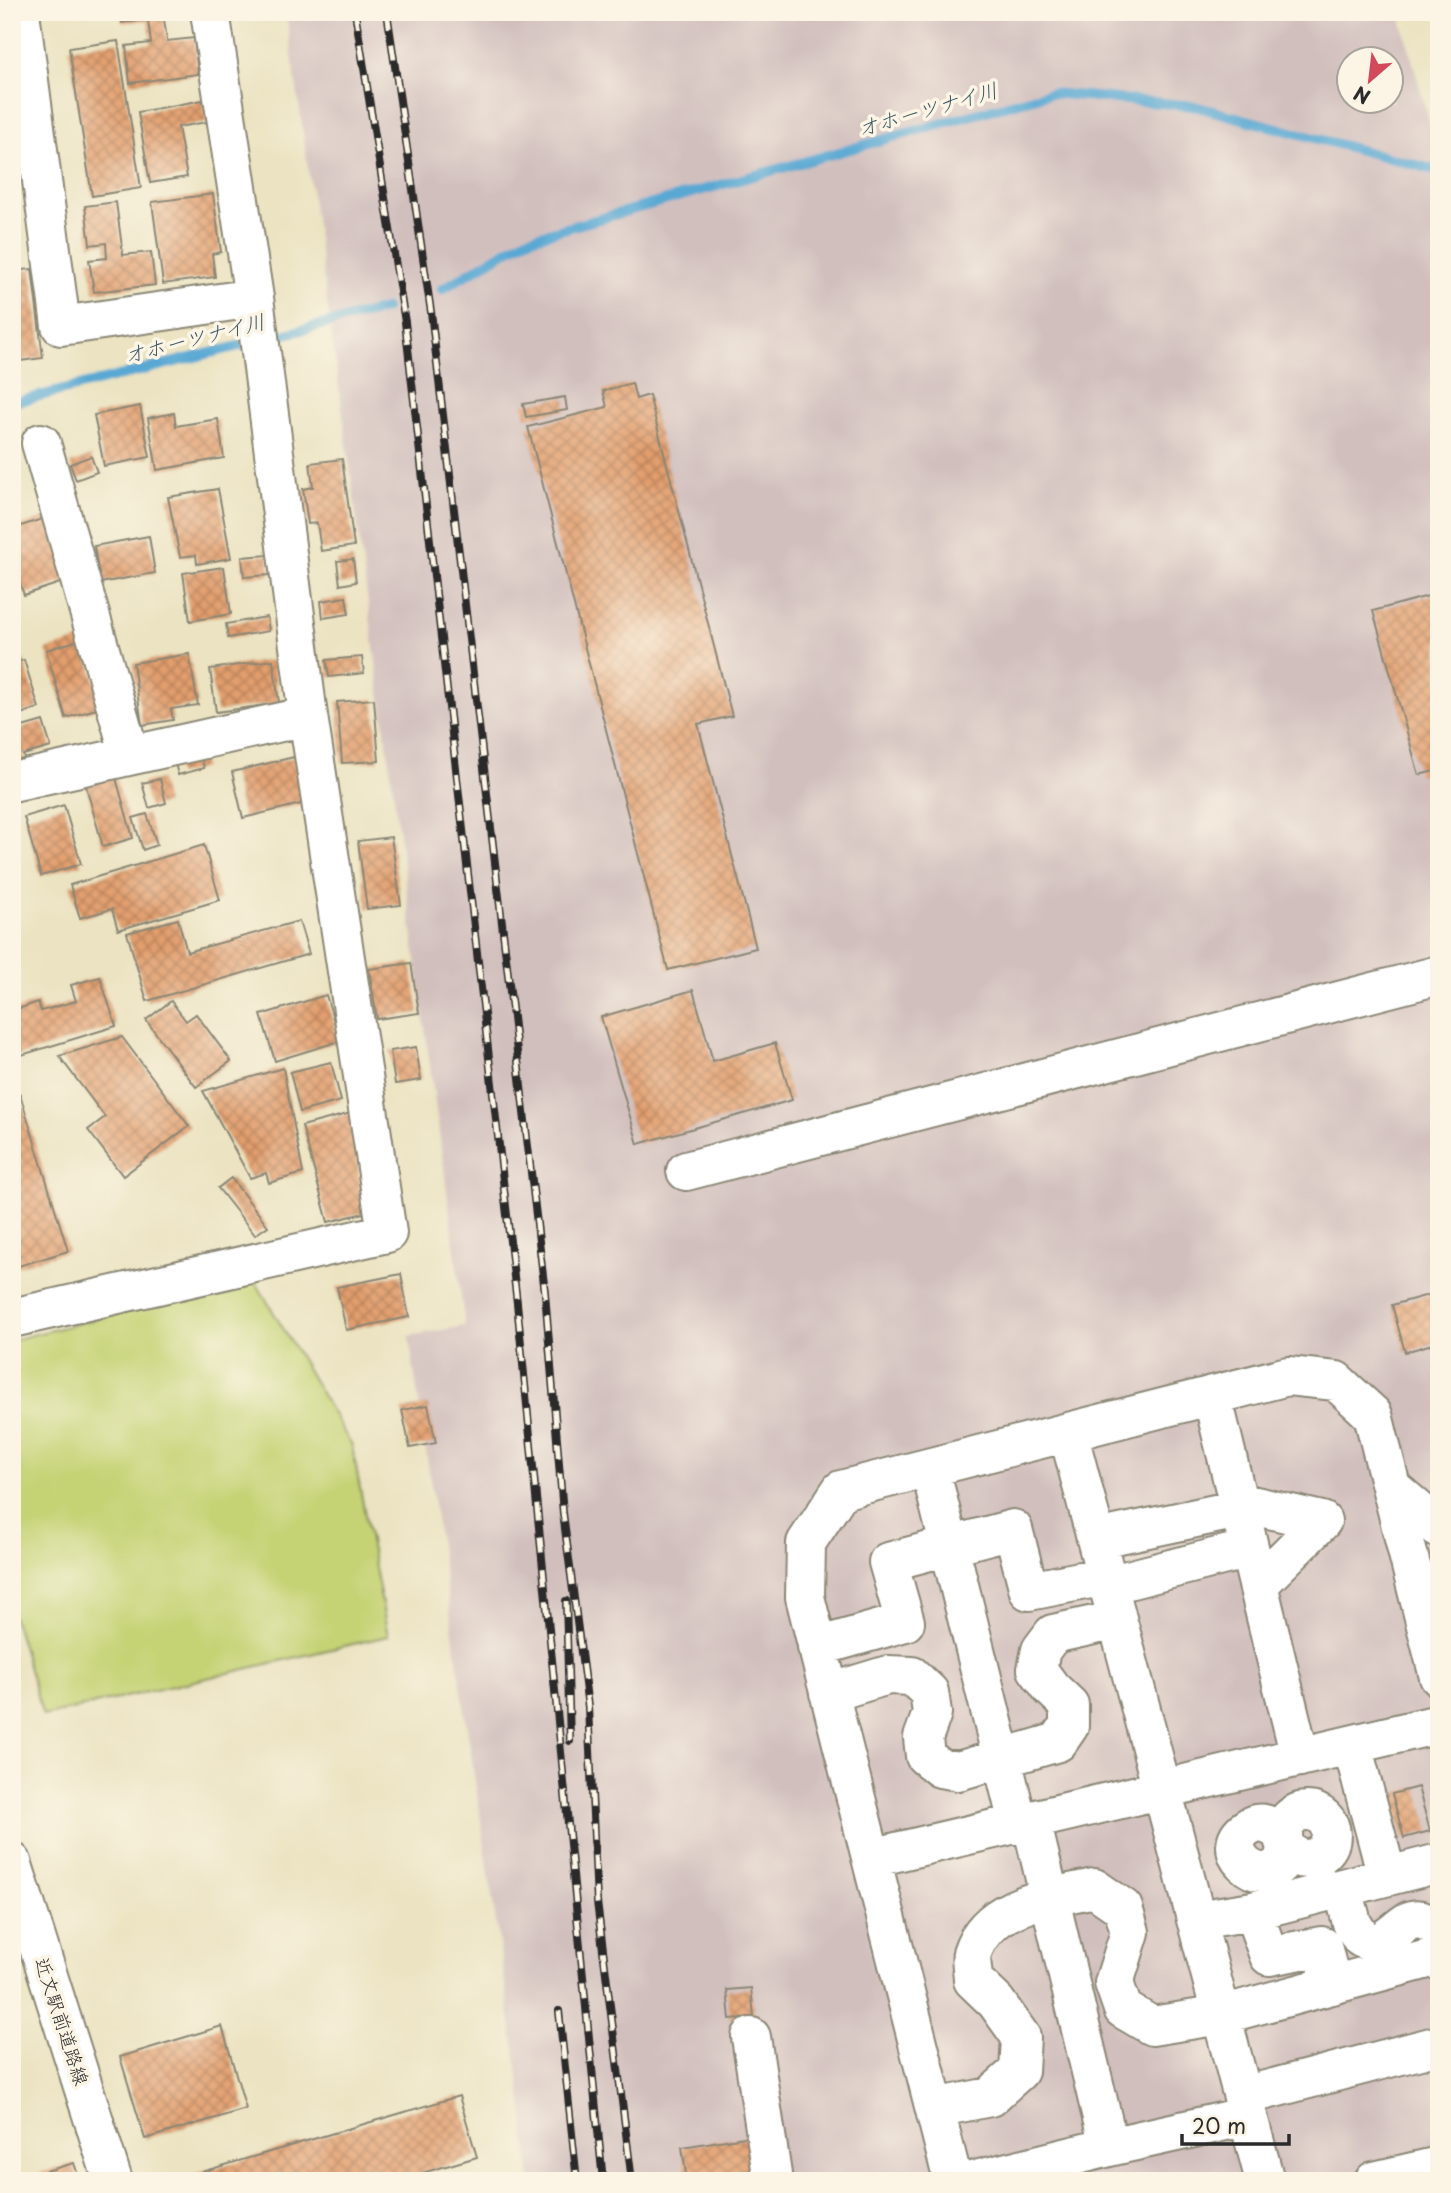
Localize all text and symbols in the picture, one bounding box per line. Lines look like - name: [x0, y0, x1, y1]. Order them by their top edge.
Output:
- north arrow: [1336, 46, 1406, 116]
- water label: オホーツナイ川: [853, 73, 1001, 143]
- text: N: [1348, 80, 1375, 112]
- water label: オホーツナイ川: [120, 304, 268, 370]
- street label: 近文駅前道路線: [29, 1953, 97, 2089]
- scale bar: [1182, 2102, 1288, 2146]
- text: 20 m: [1192, 2109, 1246, 2141]

